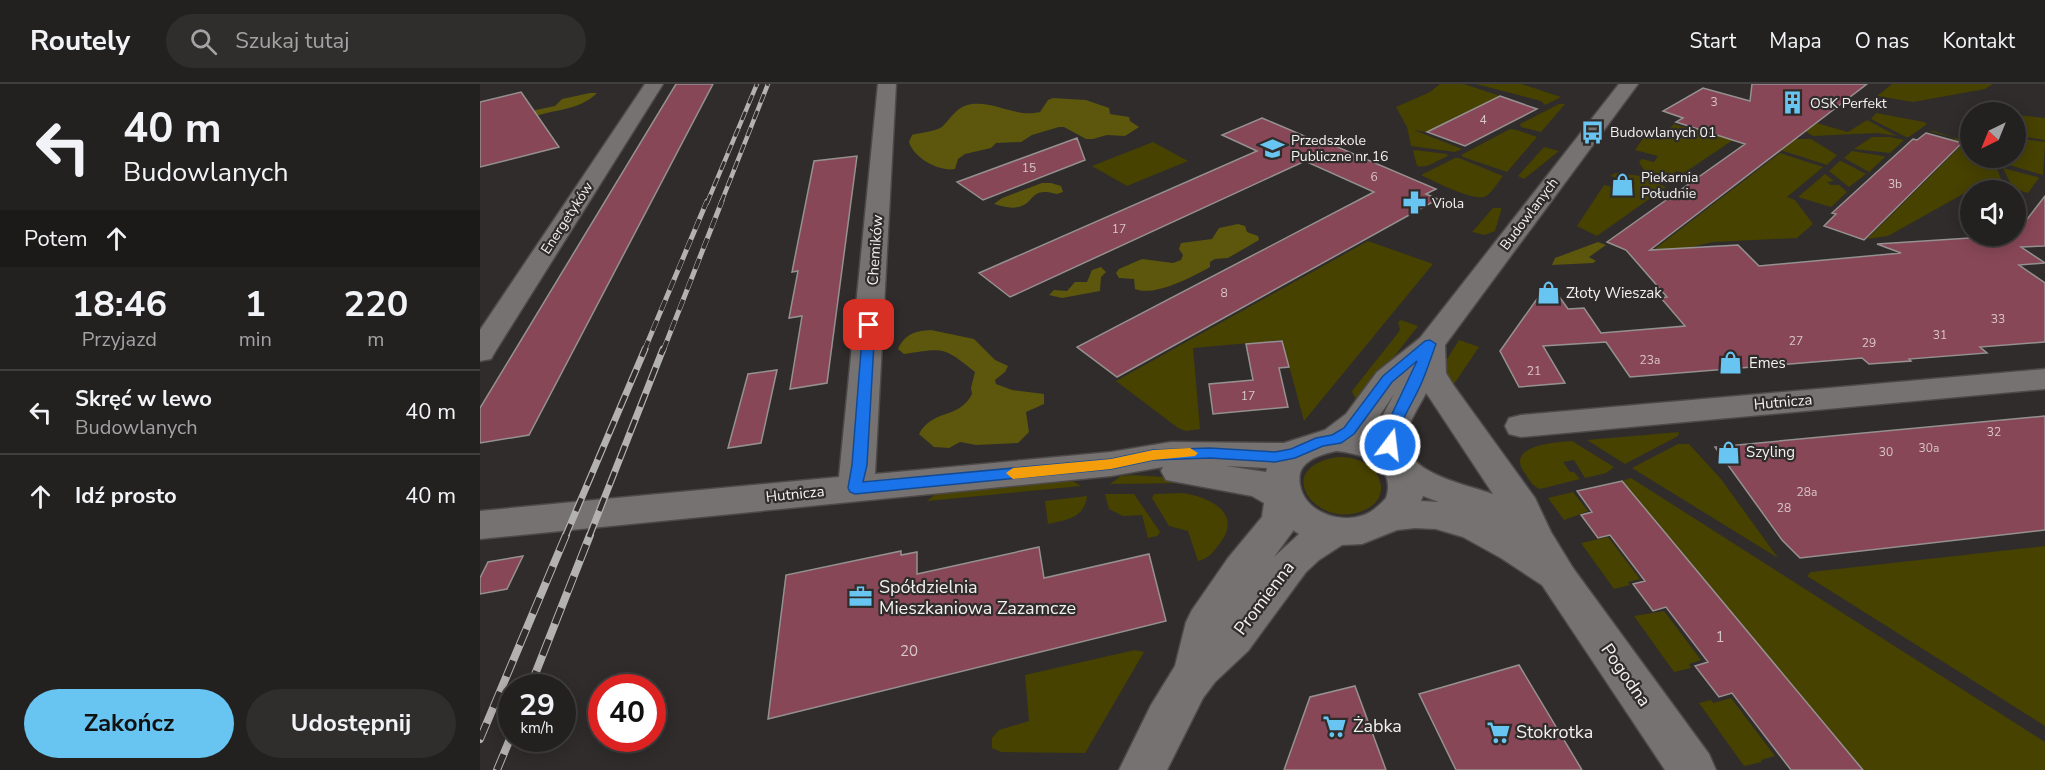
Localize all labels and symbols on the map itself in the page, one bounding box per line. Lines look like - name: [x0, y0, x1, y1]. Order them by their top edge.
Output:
- building icon: OSK Perfekt: [1779, 90, 1805, 116]
- house number: 3: [1710, 94, 1718, 110]
- place label: OSK Perfekt: [1810, 94, 1887, 113]
- north arrow: [1960, 102, 2026, 168]
- house number: 4: [1479, 112, 1487, 128]
- bus stop icon: Budowlanych 01: [1579, 119, 1605, 145]
- place label: Budowlanych 01: [1610, 123, 1716, 142]
- place label: Przedszkole Publiczne nr 16: [1291, 131, 1389, 166]
- school or university icon: Przedszkole Publiczne nr 16: [1260, 135, 1286, 161]
- house number: 15: [1022, 160, 1036, 176]
- place label: Piekarnia Południe: [1641, 168, 1699, 203]
- house number: 6: [1370, 169, 1378, 185]
- shop icon: Piekarnia Południe: [1610, 172, 1636, 198]
- street label: Budowlanych: [1496, 174, 1562, 254]
- house number: 3b: [1888, 176, 1902, 192]
- street label: Energetyków: [537, 178, 598, 258]
- pharmacy icon: Viola: [1401, 190, 1427, 216]
- place label: Viola: [1431, 194, 1464, 213]
- street label: Chemików: [863, 213, 887, 286]
- house number: 17: [1112, 221, 1126, 237]
- shop icon: Złoty Wieszak: [1535, 280, 1561, 306]
- place label: Złoty Wieszak: [1566, 283, 1662, 303]
- house number: 8: [1220, 285, 1228, 301]
- pin: [843, 299, 894, 350]
- house number: 33: [1991, 311, 2005, 327]
- house number: 31: [1933, 327, 1947, 343]
- house number: 27: [1789, 333, 1803, 349]
- house number: 29: [1862, 335, 1876, 351]
- shop icon: Emes: [1718, 350, 1744, 376]
- house number: 23a: [1640, 352, 1660, 368]
- place label: Emes: [1749, 353, 1786, 373]
- house number: 21: [1527, 363, 1541, 379]
- house number: 17: [1241, 388, 1255, 404]
- street label: Hutnicza: [1753, 389, 1813, 415]
- position arrow: [1358, 413, 1422, 477]
- house number: 32: [1987, 424, 2001, 440]
- shop icon: Szyling: [1715, 439, 1741, 465]
- house number: 30a: [1919, 440, 1939, 456]
- place label: Szyling: [1746, 442, 1795, 462]
- house number: 30: [1879, 444, 1893, 460]
- street label: Hutnicza: [765, 481, 825, 507]
- house number: 28a: [1797, 484, 1817, 500]
- house number: 28: [1777, 500, 1791, 516]
- street label: Promienna: [1228, 556, 1300, 640]
- place label: Spółdzielnia Mieszkaniowa Zazamcze: [879, 575, 1076, 620]
- office icon: Spółdzielnia Mieszkaniowa Zazamcze: [848, 584, 874, 610]
- house number: 1: [1715, 627, 1725, 647]
- street label: Pogodna: [1596, 639, 1656, 711]
- house number: 20: [900, 641, 918, 661]
- speed limit sign: 40: [588, 674, 666, 752]
- supermarket icon: Żabka: [1322, 713, 1348, 739]
- place label: Żabka: [1353, 714, 1402, 738]
- supermarket icon: Stokrotka: [1485, 719, 1511, 745]
- place label: Stokrotka: [1516, 720, 1593, 744]

